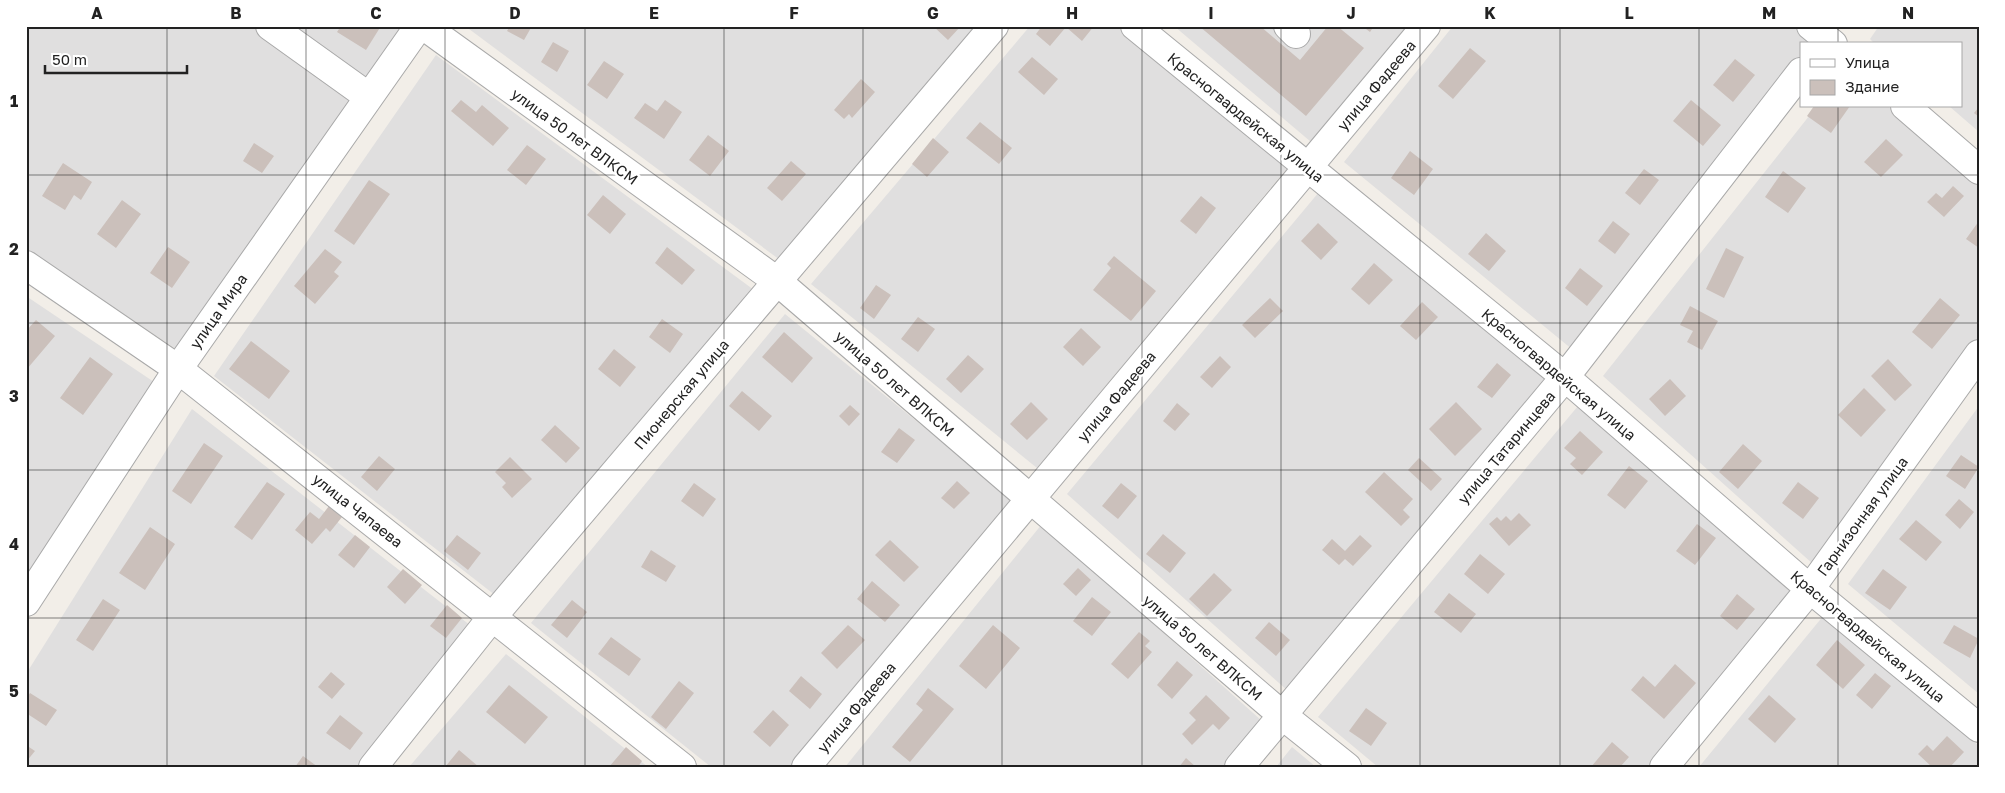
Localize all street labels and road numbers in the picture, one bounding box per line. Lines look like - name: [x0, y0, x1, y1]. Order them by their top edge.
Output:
- street label: улица Фадеева: [1333, 36, 1419, 134]
- street label: Красногвардейская улица: [1164, 48, 1328, 186]
- street label: улица 50 лет ВЛКСМ: [508, 84, 642, 188]
- street label: улица Мира: [186, 270, 250, 352]
- street label: Красногвардейская улица: [1478, 304, 1640, 444]
- street label: улица 50 лет ВЛКСМ: [832, 326, 958, 440]
- street label: Пионерская улица: [630, 335, 732, 453]
- street label: улица Фадеева: [1073, 347, 1159, 445]
- street label: улица Татаринцева: [1453, 387, 1559, 507]
- street label: Гарнизонная улица: [1813, 453, 1911, 579]
- street label: улица Чапаева: [309, 469, 407, 551]
- street label: Красногвардейская улица: [1787, 566, 1949, 706]
- street label: улица 50 лет ВЛКСМ: [1140, 590, 1266, 704]
- street label: улица Фадеева: [813, 658, 899, 756]

